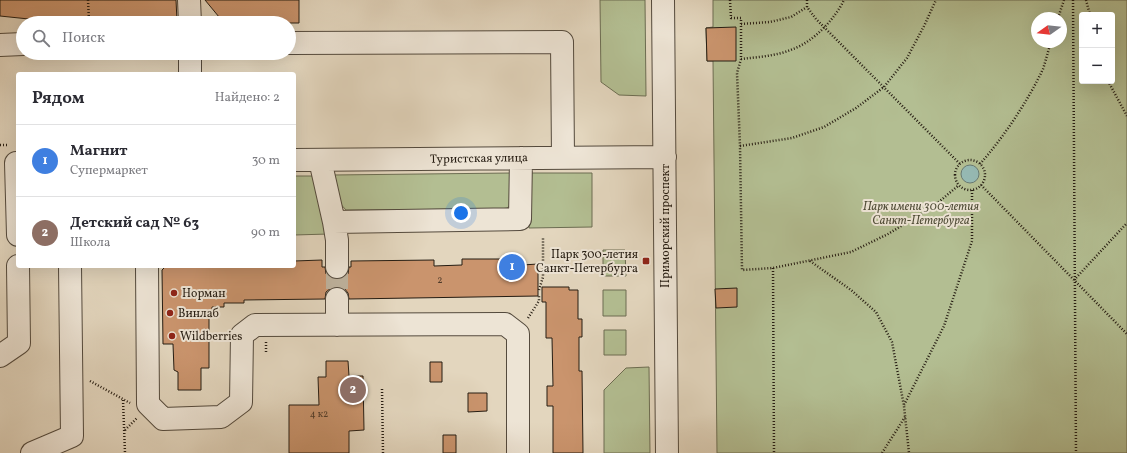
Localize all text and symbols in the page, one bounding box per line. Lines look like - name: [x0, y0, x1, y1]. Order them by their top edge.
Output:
- north arrow: [1031, 12, 1067, 48]
- map controls: [1079, 12, 1115, 84]
- button: +: [1079, 12, 1115, 48]
- search box: [16, 16, 296, 60]
- icon: search: [30, 27, 52, 49]
- text: Поиск: [62, 28, 105, 49]
- button: −: [1079, 48, 1115, 84]
- text: Рядом: [32, 87, 85, 110]
- text: Найдено: 2: [215, 89, 280, 107]
- text: Магнит: [70, 141, 127, 162]
- street label: Туристская улица: [430, 150, 528, 168]
- text: 1: [42, 152, 48, 170]
- text: 30 m: [252, 152, 280, 170]
- text: Супермаркет: [70, 162, 148, 180]
- street label: Приморский проспект: [658, 164, 674, 288]
- park label: Парк имени 300-летия Санкт-Петербурга: [863, 199, 979, 229]
- your location: [451, 203, 471, 223]
- text: Детский сад № 63: [70, 213, 199, 234]
- text: 2: [42, 224, 48, 242]
- text: 90 m: [251, 224, 280, 242]
- text: Школа: [70, 234, 110, 252]
- place label: Парк 300-летия Санкт-Петербурга: [536, 247, 638, 277]
- pin: 1: [499, 252, 525, 282]
- marker: Парк 300-летия Санкт-Петербурга: [641, 256, 651, 266]
- house number: 2: [437, 273, 443, 287]
- place label: Норман: [182, 286, 226, 302]
- marker: Норман: [169, 288, 179, 298]
- place label: Винлаб: [178, 306, 219, 322]
- marker: Винлаб: [165, 308, 175, 318]
- place label: Wildberries: [180, 329, 242, 345]
- marker: Wildberries: [167, 331, 177, 341]
- pin: 2: [340, 375, 366, 405]
- house number: 4 к2: [310, 407, 328, 421]

